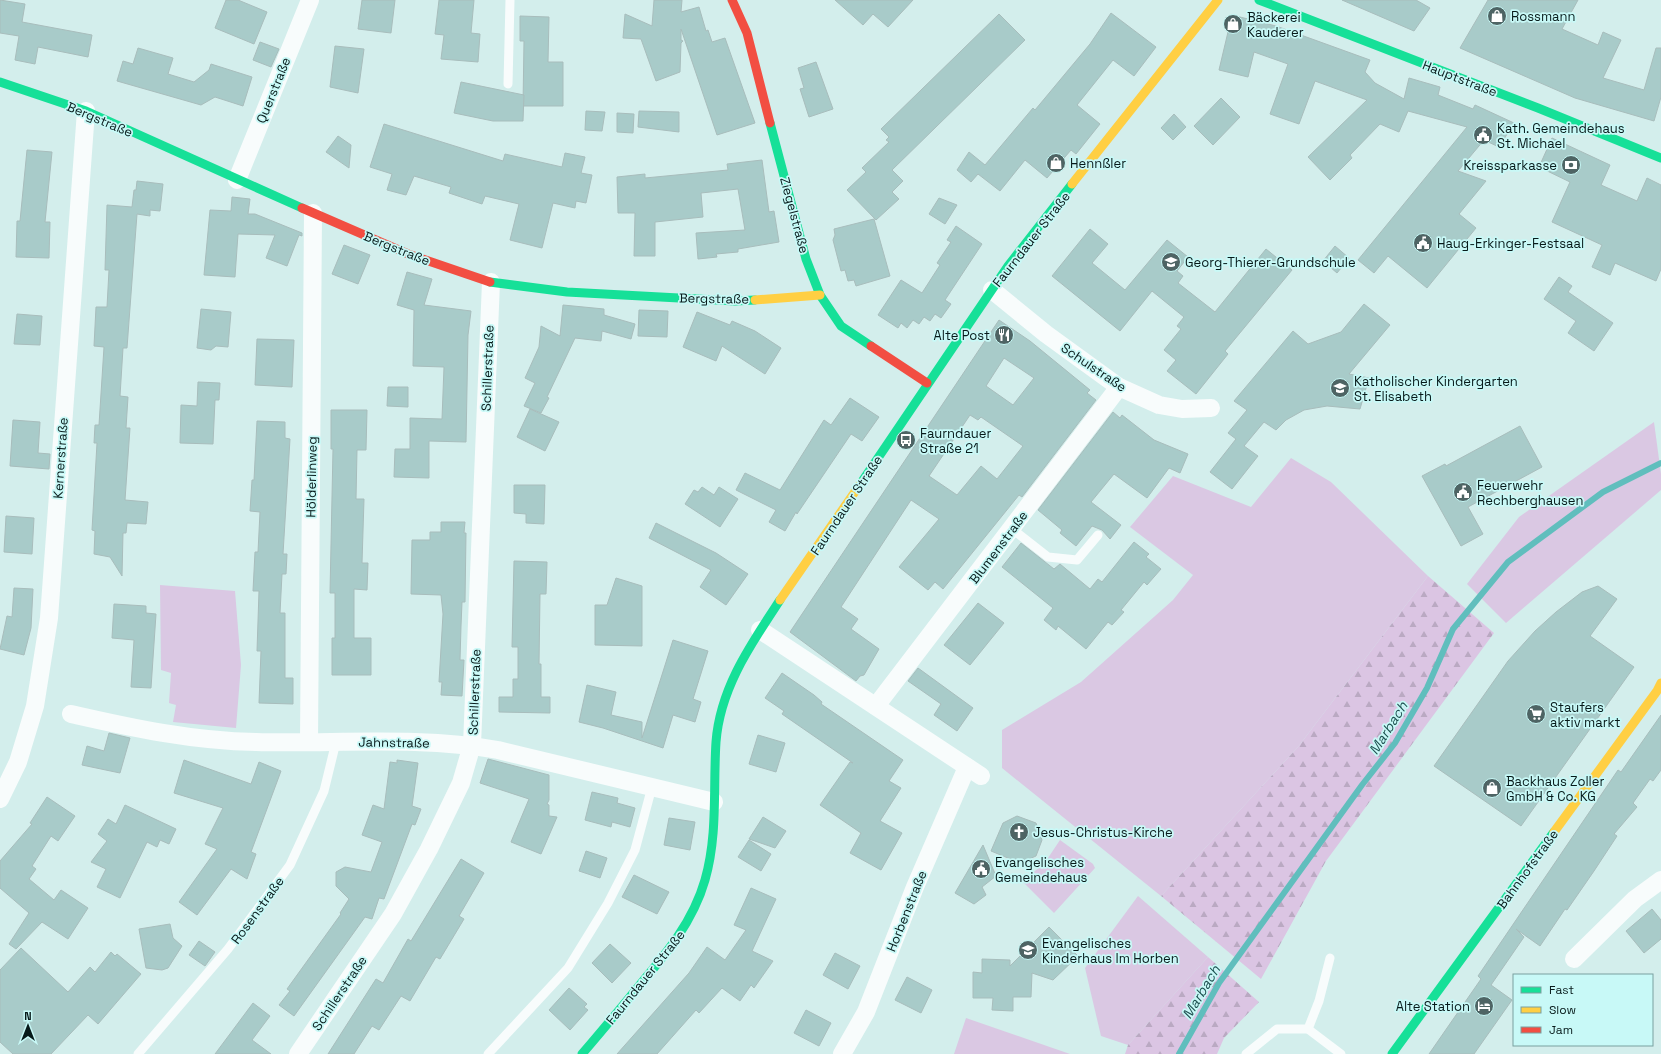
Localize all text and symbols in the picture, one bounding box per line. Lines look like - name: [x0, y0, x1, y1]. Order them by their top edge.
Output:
- shop icon: Rossmann: [1486, 5, 1508, 27]
- place label: Rossmann: [1511, 8, 1576, 25]
- place label: Bäckerei Kauderer: [1247, 9, 1304, 41]
- shop icon: Bäckerei Kauderer: [1222, 13, 1244, 35]
- street label: Querstraße: [253, 55, 294, 126]
- street label: Hauptstraße: [1420, 56, 1500, 100]
- street label: Bergstraße: [64, 98, 135, 141]
- place label: Kath. Gemeindehaus St. Michael: [1497, 120, 1625, 152]
- public building icon: Kath. Gemeindehaus St. Michael: [1472, 124, 1494, 146]
- shop icon: Hennßler: [1045, 152, 1067, 174]
- bank icon: Kreissparkasse: [1560, 154, 1582, 176]
- place label: Hennßler: [1070, 155, 1126, 172]
- place label: Kreissparkasse: [1463, 157, 1557, 174]
- street label: Ziegelstraße: [776, 175, 813, 255]
- street label: Faurndauer Straße: [989, 188, 1074, 290]
- street label: Bergstraße: [361, 227, 432, 269]
- public building icon: Haug-Erkinger-Festsaal: [1412, 232, 1434, 254]
- place label: Haug-Erkinger-Festsaal: [1437, 235, 1584, 252]
- school or university icon: Georg-Thierer-Grundschule: [1160, 251, 1182, 273]
- place label: Georg-Thierer-Grundschule: [1185, 254, 1356, 271]
- street label: Bergstraße: [679, 289, 749, 308]
- restaurant icon: Alte Post: [993, 324, 1015, 346]
- street label: Schillerstraße: [477, 325, 498, 412]
- place label: Alte Post: [934, 327, 990, 344]
- street label: Schulstraße: [1058, 339, 1130, 396]
- place label: Katholischer Kindergarten St. Elisabeth: [1354, 373, 1518, 405]
- school or university icon: Katholischer Kindergarten St. Elisabeth: [1329, 377, 1351, 399]
- street label: Kernerstraße: [49, 417, 72, 499]
- place label: Faurndauer Straße 21: [920, 425, 991, 457]
- bus stop icon: Faurndauer Straße 21: [895, 429, 917, 451]
- street label: Hölderlinweg: [302, 436, 321, 518]
- street label: Faurndauer Straße: [807, 452, 886, 558]
- place label: Feuerwehr Rechberghausen: [1477, 477, 1583, 509]
- public building icon: Feuerwehr Rechberghausen: [1452, 481, 1474, 503]
- street label: Blumenstraße: [965, 507, 1031, 587]
- street label: Schillerstraße: [464, 649, 485, 736]
- water label: Marbach: [1365, 698, 1412, 758]
- place label: Staufers aktiv markt: [1550, 699, 1621, 731]
- supermarket icon: Staufers aktiv markt: [1525, 703, 1547, 725]
- street label: Jahnstraße: [358, 733, 430, 752]
- place label: Backhaus Zoller GmbH & Co. KG: [1506, 773, 1604, 805]
- shop icon: Backhaus Zoller GmbH & Co. KG: [1481, 777, 1503, 799]
- church icon: Jesus-Christus-Kirche: [1008, 821, 1030, 843]
- place label: Jesus-Christus-Kirche: [1033, 824, 1173, 841]
- street label: Bahnhofstraße: [1493, 826, 1562, 912]
- place label: Evangelisches Gemeindehaus: [995, 854, 1088, 886]
- public building icon: Evangelisches Gemeindehaus: [970, 858, 992, 880]
- street label: Horbenstraße: [882, 868, 930, 954]
- street label: Rosenstraße: [227, 873, 288, 947]
- street label: Faurndauer Straße: [602, 927, 689, 1028]
- place label: Evangelisches Kinderhaus Im Horben: [1042, 935, 1179, 967]
- school or university icon: Evangelisches Kinderhaus Im Horben: [1017, 939, 1039, 961]
- street label: Schillerstraße: [308, 953, 371, 1034]
- water label: Marbach: [1178, 962, 1224, 1022]
- legend: [1513, 974, 1653, 1046]
- text: Fast: [1549, 982, 1574, 998]
- hotel icon: Alte Station: [1473, 995, 1495, 1017]
- place label: Alte Station: [1396, 998, 1470, 1015]
- text: Slow: [1549, 1002, 1576, 1018]
- north arrow: [8, 1006, 48, 1046]
- text: N: [24, 1009, 32, 1023]
- text: Jam: [1549, 1022, 1573, 1038]

